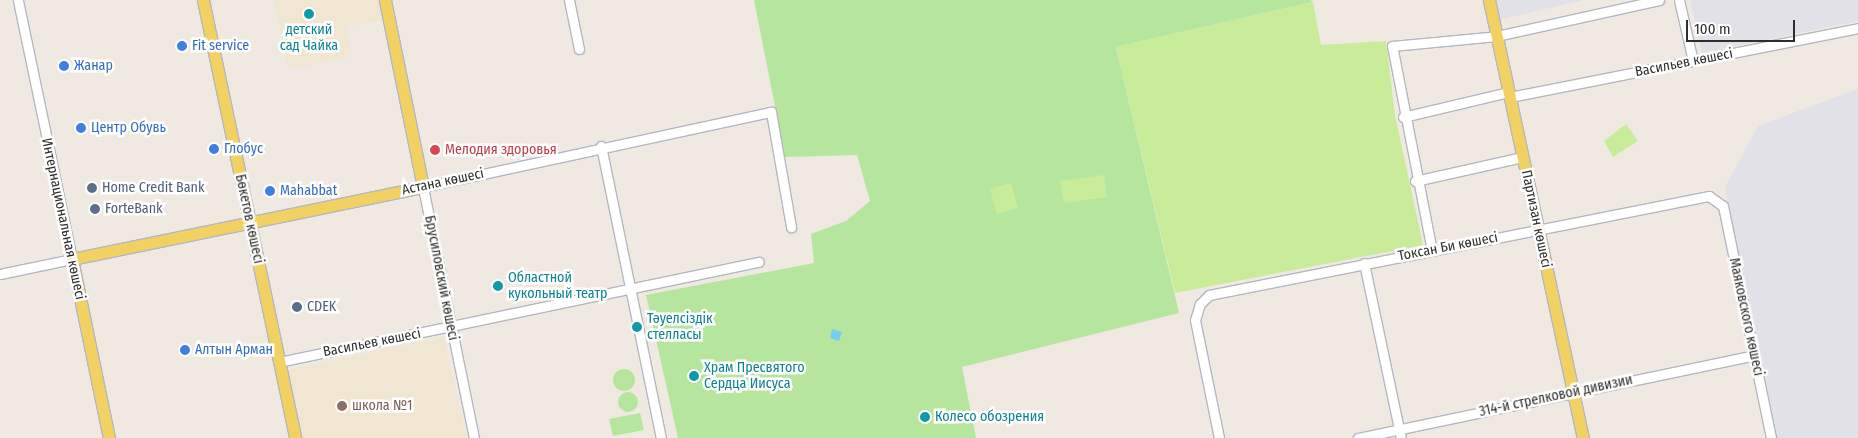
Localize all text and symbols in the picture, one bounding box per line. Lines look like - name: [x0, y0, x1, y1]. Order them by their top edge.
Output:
- marker: детский сад Чайка: [303, 8, 315, 20]
- scale bar: [1688, 10, 1797, 42]
- text: 100 m: [1694, 20, 1731, 38]
- place label: детский сад Чайка: [280, 22, 338, 54]
- place label: Fit service: [192, 38, 249, 54]
- marker: Fit service: [176, 40, 188, 52]
- street label: Васильев көшесі: [1634, 45, 1734, 81]
- place label: Жанар: [74, 58, 113, 74]
- marker: Жанар: [58, 60, 70, 72]
- place label: Центр Обувь: [91, 120, 166, 136]
- marker: Центр Обувь: [75, 122, 87, 134]
- street label: Интернациональная көшесі: [38, 137, 88, 301]
- place label: Глобус: [224, 141, 263, 157]
- place label: Мелодия здоровья: [445, 142, 557, 158]
- marker: Глобус: [208, 143, 220, 155]
- marker: Мелодия здоровья: [429, 144, 441, 156]
- street label: Астана көшесі: [401, 165, 485, 199]
- street label: Партизан көшесі: [1517, 169, 1555, 269]
- street label: Бөкетов көшесі: [231, 173, 267, 265]
- place label: Home Credit Bank: [102, 180, 204, 196]
- marker: Home Credit Bank: [86, 182, 98, 194]
- place label: Mahabbat: [280, 183, 337, 199]
- marker: Mahabbat: [264, 185, 276, 197]
- place label: ForteBank: [105, 201, 163, 217]
- marker: ForteBank: [89, 203, 101, 215]
- street label: Брусиловский көшесі: [421, 214, 461, 342]
- street label: Токсан Би көшесі: [1397, 229, 1499, 265]
- street label: Маяковского көшесі: [1725, 256, 1767, 378]
- place label: Областной кукольный театр: [508, 270, 608, 302]
- marker: Областной кукольный театр: [492, 280, 504, 292]
- place label: CDEK: [307, 299, 336, 315]
- marker: CDEK: [291, 301, 303, 313]
- place label: Тәуелсіздік стелласы: [647, 311, 713, 344]
- marker: Тәуелсіздік стелласы: [631, 321, 643, 333]
- street label: Васильев көшесі: [322, 325, 422, 361]
- place label: Алтын Арман: [195, 342, 273, 358]
- marker: Алтын Арман: [179, 344, 191, 356]
- place label: Храм Пресвятого Сердца Иисуса: [704, 360, 805, 392]
- marker: Храм Пресвятого Сердца Иисуса: [688, 370, 700, 382]
- street label: 314-й стрелковой дивизии: [1478, 372, 1634, 420]
- place label: школа №1: [352, 398, 413, 414]
- marker: школа №1: [336, 400, 348, 412]
- place label: Колесо обозрения: [935, 409, 1044, 425]
- marker: Колесо обозрения: [919, 411, 931, 423]

